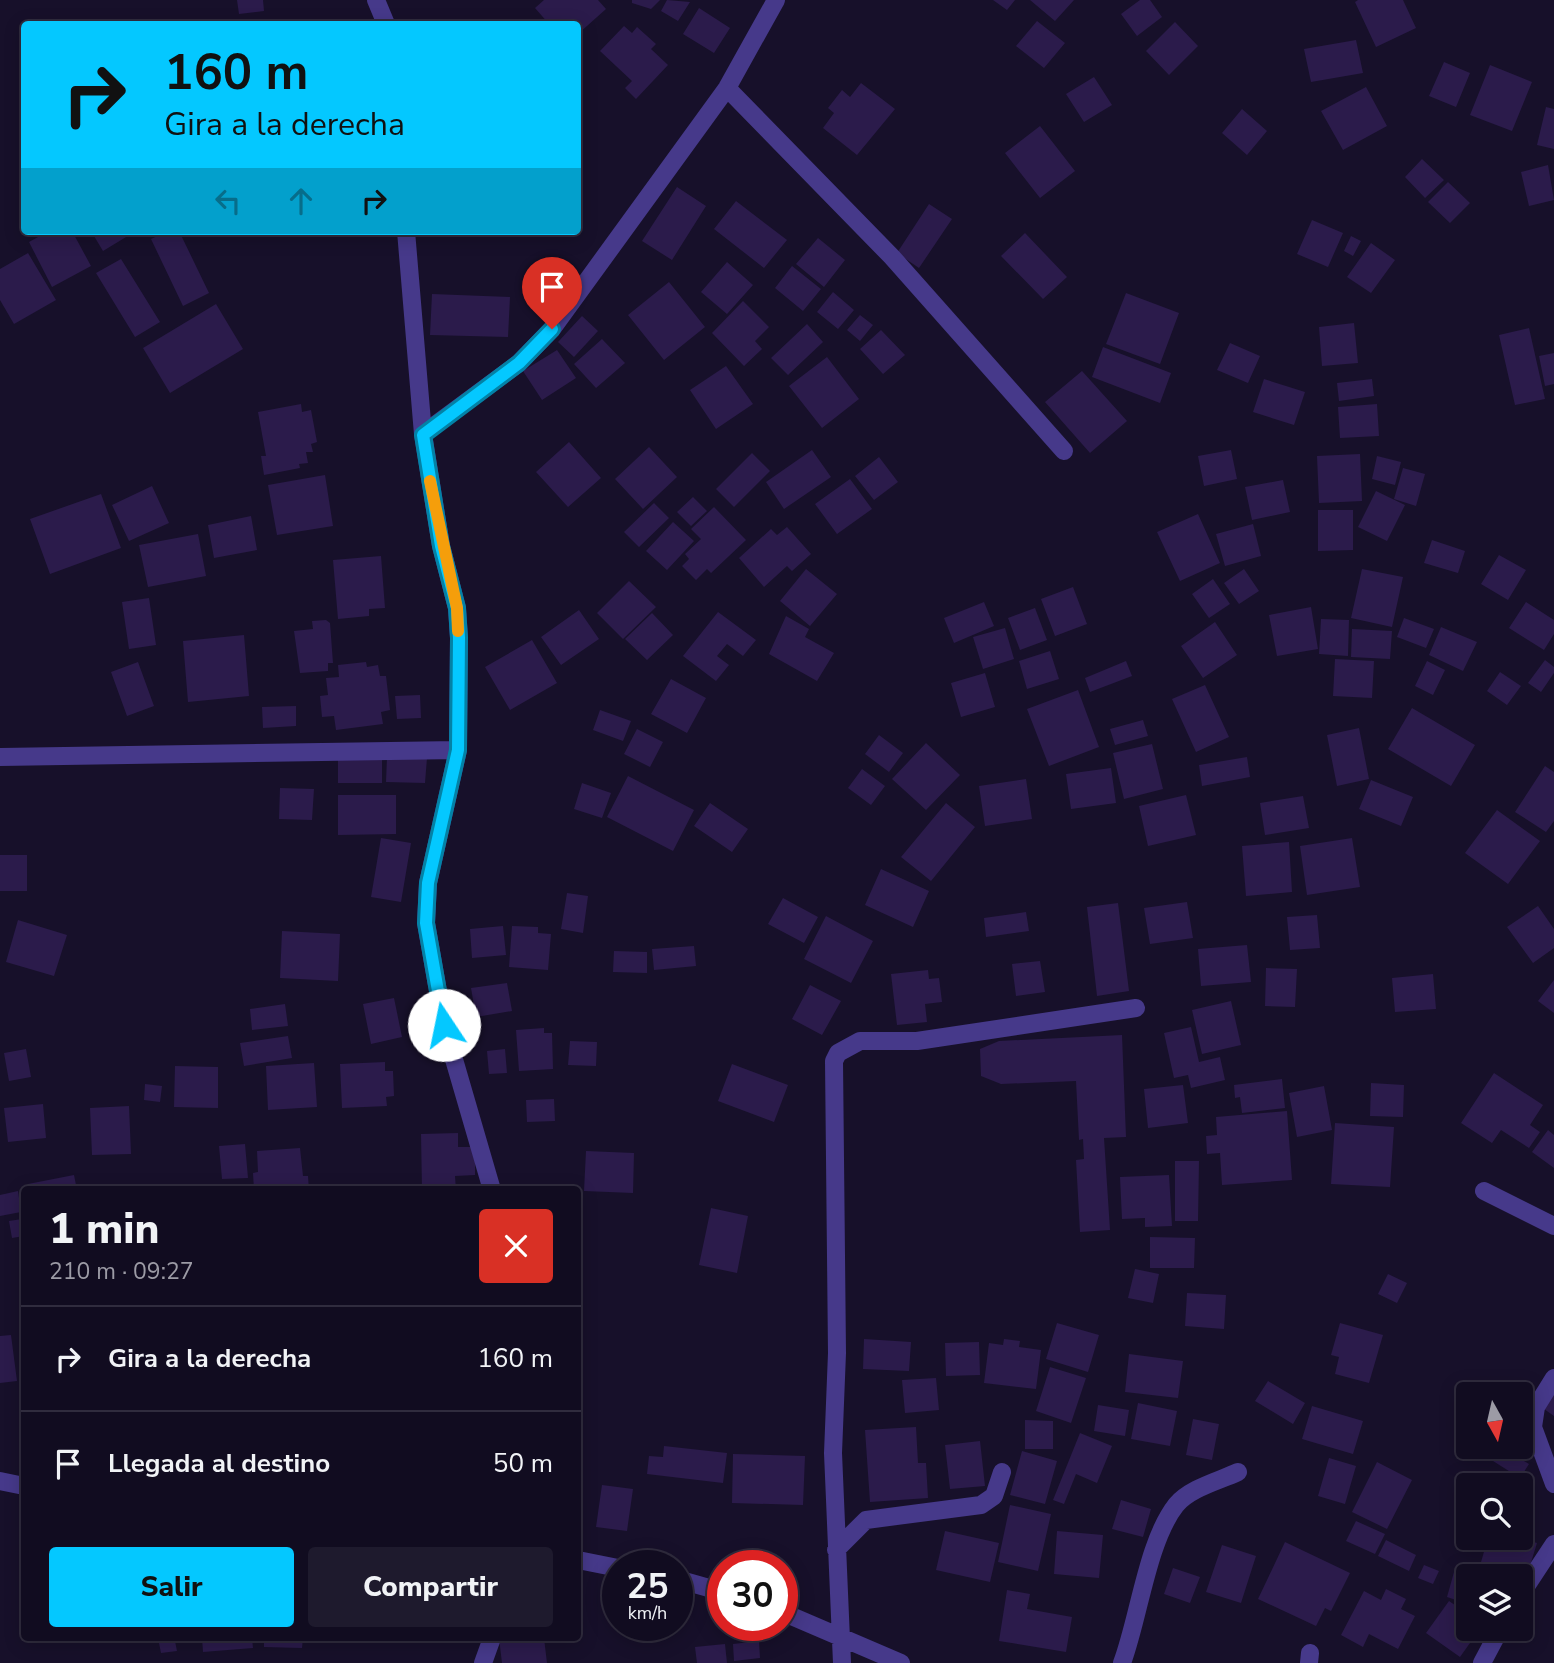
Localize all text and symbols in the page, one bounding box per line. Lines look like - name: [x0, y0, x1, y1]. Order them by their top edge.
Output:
- text: 160 m: [164, 39, 308, 106]
- icon: right: [49, 49, 140, 140]
- text: Gira a la derecha: [164, 103, 405, 146]
- icon: left: [209, 182, 247, 220]
- icon: ahead: [282, 182, 320, 220]
- icon: right: [355, 182, 393, 220]
- pin: [522, 257, 582, 329]
- icon: arrive: [533, 268, 571, 306]
- position arrow: [407, 988, 481, 1062]
- text: 1 min: [49, 1201, 159, 1258]
- button: close: [479, 1209, 553, 1283]
- text: 210 m · 09:27: [49, 1256, 194, 1287]
- icon: right: [49, 1340, 87, 1378]
- text: Gira a la derecha: [108, 1341, 311, 1376]
- text: 160 m: [477, 1341, 553, 1376]
- north arrow: [1456, 1382, 1533, 1460]
- map controls: [1456, 1382, 1533, 1641]
- icon: arrive: [49, 1445, 87, 1483]
- text: Llegada al destino: [108, 1446, 330, 1481]
- text: 50 m: [493, 1446, 553, 1481]
- button: search: [1456, 1473, 1533, 1550]
- button: Salir: [49, 1547, 294, 1627]
- button: Compartir: [308, 1547, 553, 1627]
- speed limit sign: 30: [707, 1550, 798, 1641]
- text: 25: [626, 1563, 669, 1610]
- button: layers: [1456, 1564, 1533, 1641]
- text: km/h: [628, 1601, 667, 1625]

